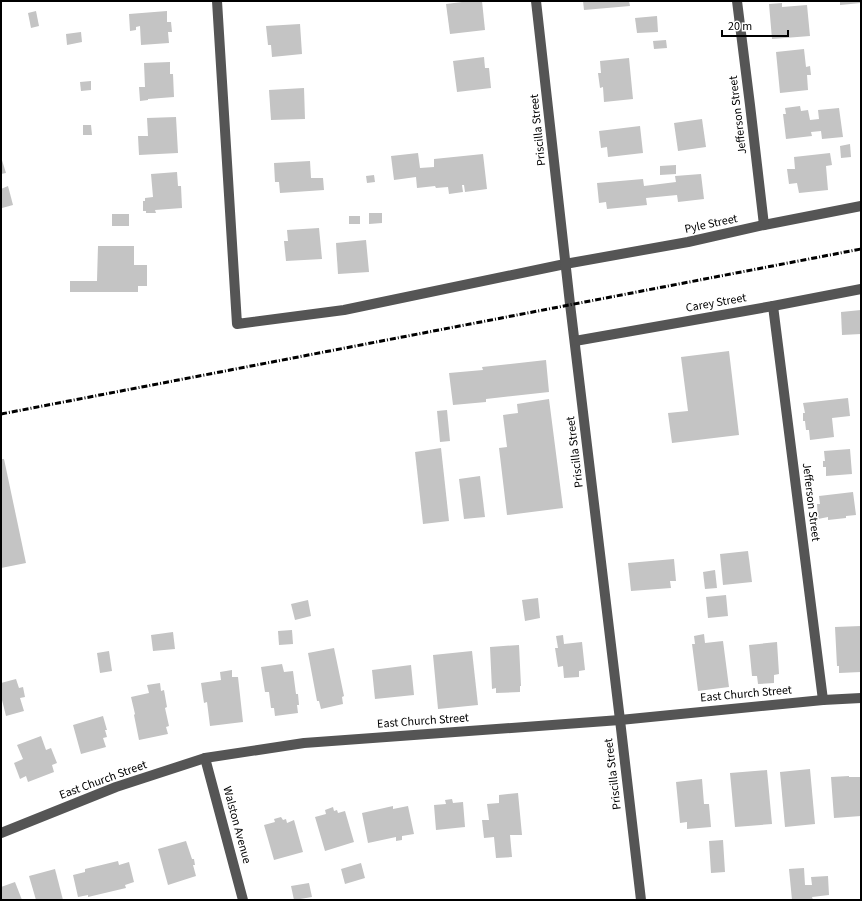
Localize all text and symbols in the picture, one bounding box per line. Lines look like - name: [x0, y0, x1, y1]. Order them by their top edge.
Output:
- scale bar: [722, 12, 788, 38]
- text: 20 m: [728, 18, 752, 35]
- street label: Jefferson Street: [725, 75, 751, 155]
- street label: Priscilla Street: [526, 93, 550, 167]
- street label: Pyle Street: [683, 210, 739, 238]
- street label: Carey Street: [684, 289, 748, 317]
- street label: Priscilla Street: [562, 415, 588, 489]
- street label: Jefferson Street: [798, 462, 824, 542]
- street label: East Church Street: [699, 682, 793, 706]
- street label: East Church Street: [376, 709, 470, 733]
- street label: Priscilla Street: [600, 737, 626, 811]
- street label: East Church Street: [57, 756, 149, 804]
- street label: Walston Avenue: [219, 784, 256, 866]

